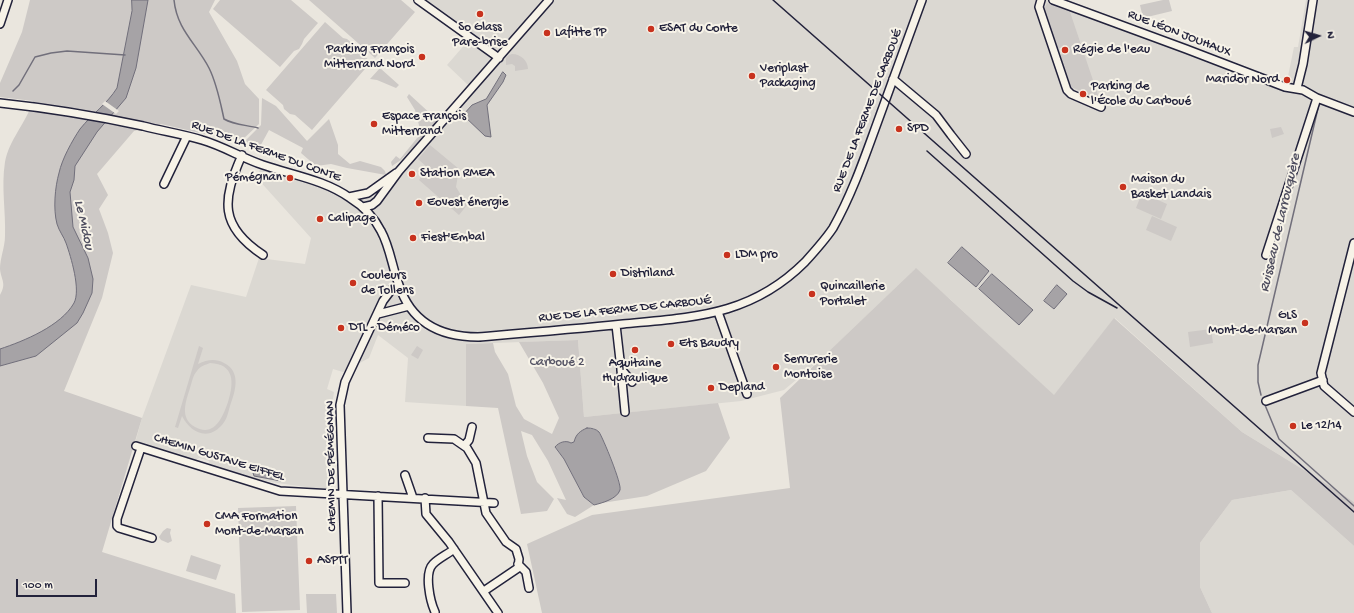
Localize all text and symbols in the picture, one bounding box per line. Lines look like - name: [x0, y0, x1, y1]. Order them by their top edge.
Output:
- street label: RUE LÉON JOUHAUX: [1125, 7, 1233, 61]
- marker: So Glass Pare-brise: [475, 9, 485, 19]
- north arrow: [1298, 16, 1338, 56]
- place label: So Glass Pare-brise: [452, 20, 508, 51]
- place label: ESAT du Conte: [659, 21, 738, 37]
- marker: ESAT du Conte: [646, 24, 656, 34]
- place label: Lafitte TP: [555, 25, 606, 41]
- street label: RUE DE LA FERME DE CARBOUÉ: [830, 27, 906, 195]
- marker: Lafitte TP: [542, 28, 552, 38]
- text: N: [1324, 31, 1336, 39]
- place label: Parking François Mitterrand Nord: [324, 42, 414, 73]
- place label: Régie de l'eau: [1073, 42, 1150, 58]
- marker: Régie de l'eau: [1060, 45, 1070, 55]
- marker: Parking François Mitterrand Nord: [417, 52, 427, 62]
- place label: Veriplast Packaging: [760, 61, 816, 92]
- marker: Veriplast Packaging: [747, 71, 757, 81]
- place label: Maridor Nord: [1206, 72, 1279, 88]
- marker: Maridor Nord: [1282, 75, 1292, 85]
- place label: Parking de l'École du Carboué: [1091, 79, 1191, 110]
- marker: Parking de l'École du Carboué: [1078, 89, 1088, 99]
- place label: Espace François Mitterrand: [382, 109, 466, 140]
- street label: RUE DE LA FERME DU CONTE: [189, 118, 343, 186]
- marker: Espace François Mitterrand: [369, 119, 379, 129]
- place label: SPD: [907, 121, 929, 137]
- marker: SPD: [894, 124, 904, 134]
- water label: Ruisseau de Larrouquère: [1257, 152, 1305, 294]
- place label: Station RMEA: [420, 166, 494, 182]
- marker: Station RMEA: [407, 169, 417, 179]
- place label: Pémégnan: [225, 170, 282, 186]
- place label: Maison du Basket Landais: [1131, 172, 1211, 203]
- marker: Pémégnan: [285, 173, 295, 183]
- marker: Maison du Basket Landais: [1118, 182, 1128, 192]
- place label: Eovest énergie: [427, 195, 509, 211]
- marker: Eovest énergie: [414, 198, 424, 208]
- water label: Le Midou: [69, 199, 97, 251]
- place label: Calipage: [328, 211, 376, 227]
- marker: Calipage: [315, 214, 325, 224]
- place label: Fiest'Embal: [421, 230, 485, 246]
- marker: Fiest'Embal: [408, 233, 418, 243]
- place label: LDM pro: [735, 247, 778, 263]
- marker: LDM pro: [722, 250, 732, 260]
- place label: Distriland: [621, 266, 674, 282]
- place label: Couleurs de Tollens: [361, 268, 414, 299]
- marker: Distriland: [608, 269, 618, 279]
- marker: Couleurs de Tollens: [348, 278, 358, 288]
- place label: Quincaillerie Portalet: [820, 279, 885, 310]
- marker: Quincaillerie Portalet: [807, 289, 817, 299]
- street label: RUE DE LA FERME DE CARBOUÉ: [538, 293, 712, 327]
- place label: GLS Mont-de-Marsan: [1208, 308, 1297, 339]
- marker: GLS Mont-de-Marsan: [1300, 318, 1310, 328]
- place label: DTL - Déméco: [349, 320, 420, 336]
- marker: DTL - Déméco: [336, 323, 346, 333]
- place label: Ets Baudry: [679, 336, 739, 352]
- marker: Ets Baudry: [666, 339, 676, 349]
- marker: Aquitaine Hydraulique: [630, 345, 640, 355]
- place label: Serrurerie Montoise: [784, 352, 837, 383]
- park label: Carboué 2: [530, 355, 584, 371]
- place label: Aquitaine Hydraulique: [602, 356, 668, 387]
- marker: Serrurerie Montoise: [771, 362, 781, 372]
- place label: Depland: [719, 380, 764, 396]
- marker: Depland: [706, 383, 716, 393]
- street label: CHEMIN DE PÉMÉGNAN: [323, 400, 341, 532]
- place label: Le 12/14: [1301, 418, 1342, 434]
- marker: Le 12/14: [1288, 421, 1298, 431]
- street label: CHEMIN GUSTAVE EIFFEL: [151, 431, 287, 485]
- place label: CMA Formation Mont-de-Marsan: [215, 509, 304, 540]
- marker: CMA Formation Mont-de-Marsan: [202, 519, 212, 529]
- place label: ASPTT: [317, 553, 348, 569]
- marker: ASPTT: [304, 556, 314, 566]
- scale bar: [18, 571, 99, 597]
- text: 100 m: [23, 579, 53, 593]

